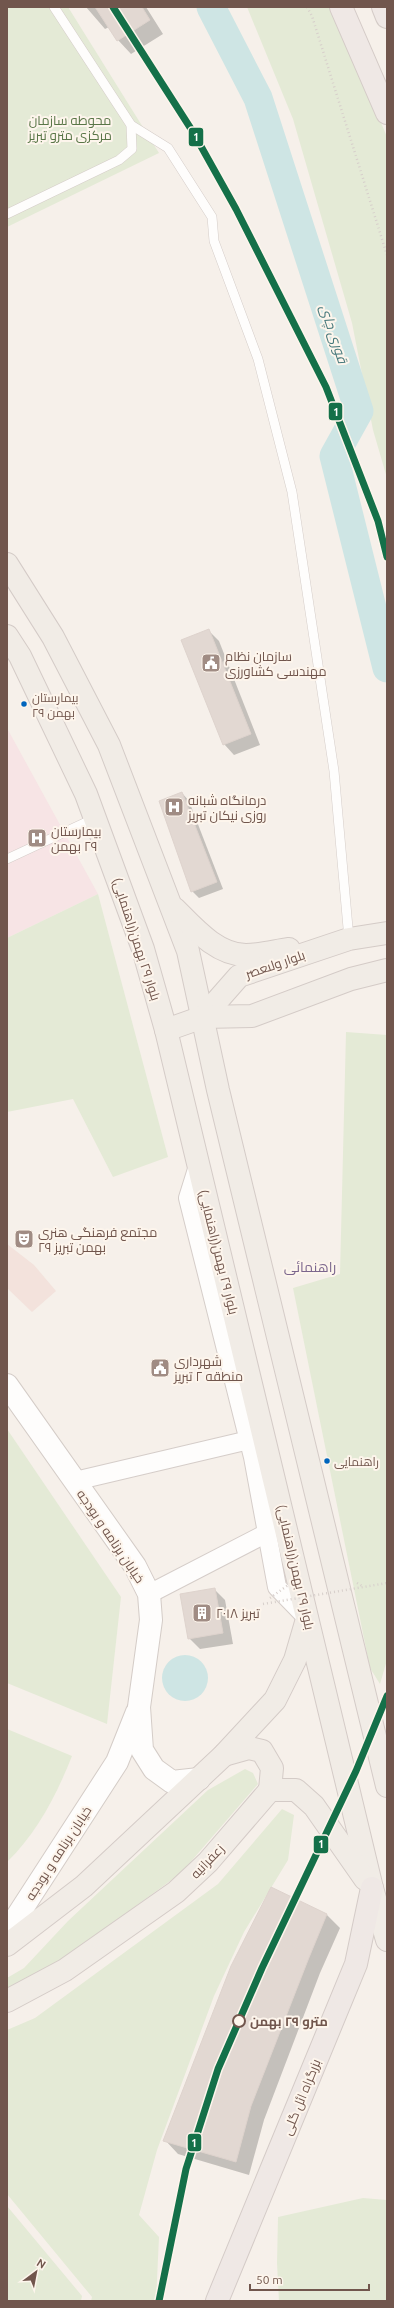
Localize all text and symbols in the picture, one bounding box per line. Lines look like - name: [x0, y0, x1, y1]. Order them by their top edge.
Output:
- park label: محوطه سازمان مرکزی مترو تبریز: [27, 113, 112, 143]
- line badge: 1: [188, 127, 204, 147]
- text: 1: [193, 131, 199, 143]
- water label: قوری چای: [315, 303, 351, 367]
- line badge: 1: [328, 402, 343, 421]
- text: 1: [333, 406, 339, 418]
- place label: سازمان نظام مهندسی کشاورزی: [225, 649, 327, 679]
- public building icon: سازمان نظام مهندسی کشاورزی: [200, 652, 222, 674]
- place label: بیمارستان ۲۹ بهمن: [32, 691, 79, 720]
- marker: بیمارستان ۲۹ بهمن: [19, 699, 29, 709]
- place label: درمانگاه شبانه روزی نیکان تبریز: [187, 793, 266, 823]
- hospital icon: درمانگاه شبانه روزی نیکان تبریز: [163, 796, 185, 818]
- place label: بیمارستان ٢٩ بهمن: [51, 824, 101, 854]
- hospital icon: بیمارستان ٢٩ بهمن: [26, 827, 48, 849]
- street label: بلوار ٢٩ بهمن(راهنمایی): [110, 876, 163, 1002]
- street label: بلوار ولىعصر: [242, 947, 307, 982]
- street label: بلوار ٢٩ بهمن(راهنمایی): [196, 1188, 241, 1316]
- place label: مجتمع فرهنگی هنری ۲۹ بهمن تبریز: [38, 1225, 157, 1255]
- theatre icon: مجتمع فرهنگی هنری ۲۹ بهمن تبریز: [13, 1228, 35, 1250]
- district label: راهنمائی: [284, 1259, 336, 1275]
- place label: شهرداری منطقه ۲ تبریز: [173, 1354, 243, 1384]
- public building icon: شهرداری منطقه ۲ تبریز: [149, 1357, 171, 1379]
- place label: راهنمایی: [334, 1455, 379, 1469]
- marker: راهنمایی: [322, 1456, 332, 1466]
- street label: خیابان برنامه و بودجه: [74, 1487, 147, 1586]
- street label: بلوار ٢٩ بهمن(راهنمایی): [274, 1503, 317, 1631]
- building icon: تبریز ۲۰۱۸: [191, 1602, 213, 1624]
- place label: تبریز ۲۰۱۸: [216, 1606, 260, 1621]
- street label: خیابان برنامه و بودجه: [22, 1803, 94, 1903]
- line badge: 1: [313, 1835, 329, 1854]
- text: 1: [318, 1838, 324, 1850]
- street label: زعفرانیه: [188, 1841, 227, 1882]
- marker: مترو ۲۹ بهمن: [232, 2014, 246, 2028]
- place label: مترو ۲۹ بهمن: [250, 2014, 328, 2030]
- street label: بزرگراه ائل گلی: [279, 2057, 324, 2137]
- line badge: 1: [187, 2133, 202, 2152]
- text: 1: [191, 2137, 197, 2149]
- north arrow: [16, 2252, 56, 2292]
- text: N: [35, 2256, 48, 2271]
- scale bar: [250, 2266, 369, 2292]
- text: 50 m: [256, 2273, 283, 2286]

